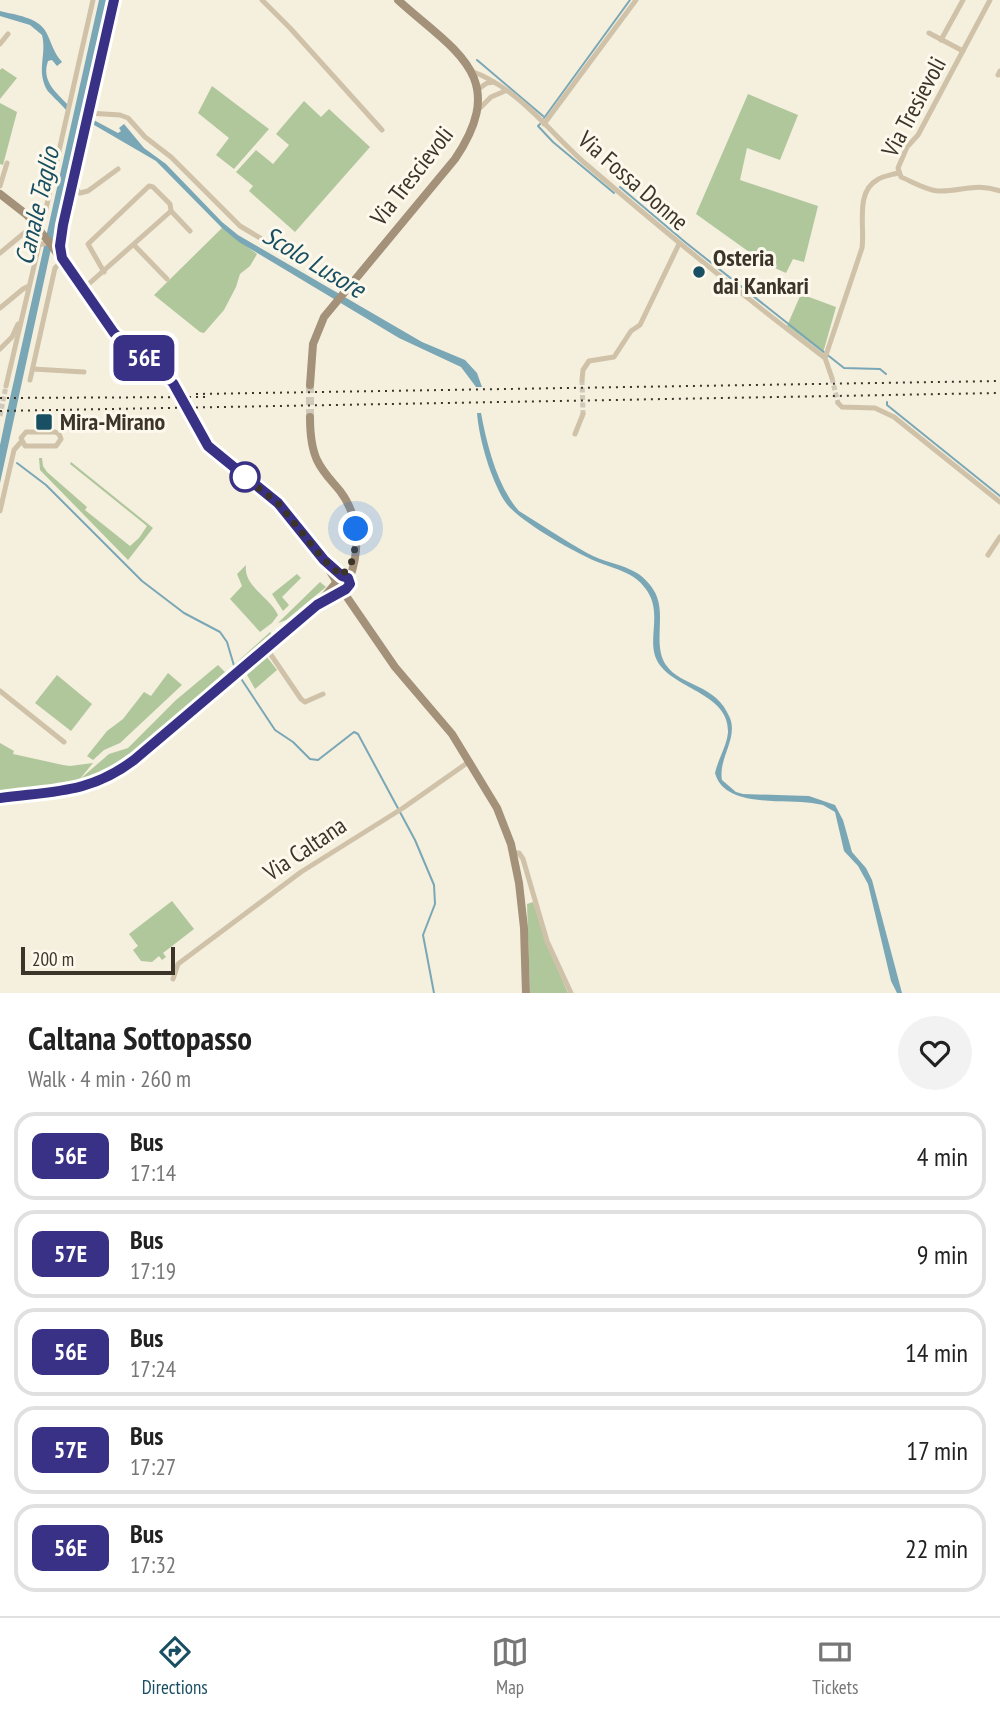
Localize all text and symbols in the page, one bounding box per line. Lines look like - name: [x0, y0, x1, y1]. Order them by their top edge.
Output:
- street label: Via Tresievoli: [874, 51, 953, 163]
- street label: Via Trescievoli: [363, 120, 460, 232]
- street label: Via Fossa Donne: [571, 124, 695, 237]
- water label: Canale Taglio: [7, 142, 66, 268]
- water label: Scolo Lusore: [257, 218, 373, 306]
- place label: Osteria dai Kankari: [713, 242, 809, 301]
- marker: Osteria dai Kankari: [691, 264, 707, 280]
- line badge: 56E: [104, 335, 184, 381]
- text: 56E: [127, 342, 161, 373]
- place label: Mira-Mirano: [60, 406, 165, 437]
- marker: Mira-Mirano: [34, 412, 54, 432]
- unlabelled marker: [230, 462, 260, 492]
- your location: [338, 511, 373, 546]
- street label: Via Caltana: [257, 810, 352, 888]
- scale bar: [21, 944, 175, 976]
- text: 200 m: [32, 947, 74, 971]
- text: Caltana Sottopasso: [28, 1016, 252, 1059]
- button: heart: [898, 1016, 972, 1090]
- text: Walk · 4 min · 260 m: [28, 1064, 191, 1093]
- text: Bus: [130, 1125, 163, 1158]
- text: 56E: [54, 1140, 87, 1171]
- text: 4 min: [917, 1140, 968, 1173]
- text: 17:14: [130, 1158, 176, 1187]
- text: Bus: [130, 1223, 163, 1256]
- text: 57E: [54, 1238, 87, 1269]
- text: 9 min: [917, 1238, 968, 1271]
- text: 17:19: [130, 1256, 176, 1285]
- text: Bus: [130, 1321, 163, 1354]
- text: 56E: [54, 1336, 87, 1367]
- text: 14 min: [905, 1336, 968, 1369]
- text: 17:24: [130, 1354, 176, 1383]
- text: Bus: [130, 1419, 163, 1452]
- text: 57E: [54, 1434, 87, 1465]
- text: 17 min: [906, 1434, 968, 1467]
- text: 17:27: [130, 1452, 176, 1481]
- text: Bus: [130, 1517, 163, 1550]
- text: 56E: [54, 1532, 87, 1563]
- text: 22 min: [905, 1532, 968, 1565]
- text: 17:32: [130, 1550, 176, 1579]
- tab: Directions: [142, 1633, 208, 1699]
- tab: Map: [491, 1633, 529, 1699]
- tab: Tickets: [812, 1633, 858, 1699]

